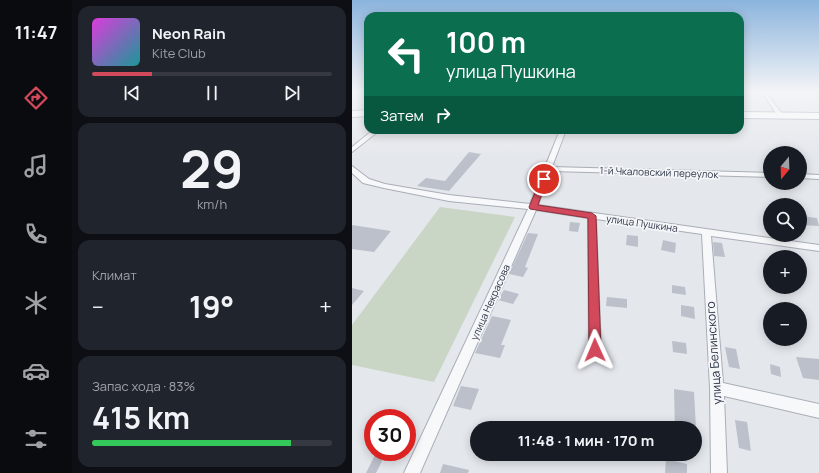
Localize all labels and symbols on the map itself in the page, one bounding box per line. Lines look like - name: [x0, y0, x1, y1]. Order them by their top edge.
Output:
- north arrow: [763, 146, 807, 190]
- pin: [527, 162, 561, 196]
- street label: 1-й Чкаловский переулок: [600, 163, 720, 181]
- street label: улица Пушкина: [605, 211, 679, 235]
- street label: улица Некрасова: [467, 262, 513, 342]
- street label: улица Белинского: [701, 301, 726, 405]
- position arrow: [574, 329, 616, 371]
- speed limit sign: 30: [364, 409, 416, 461]

